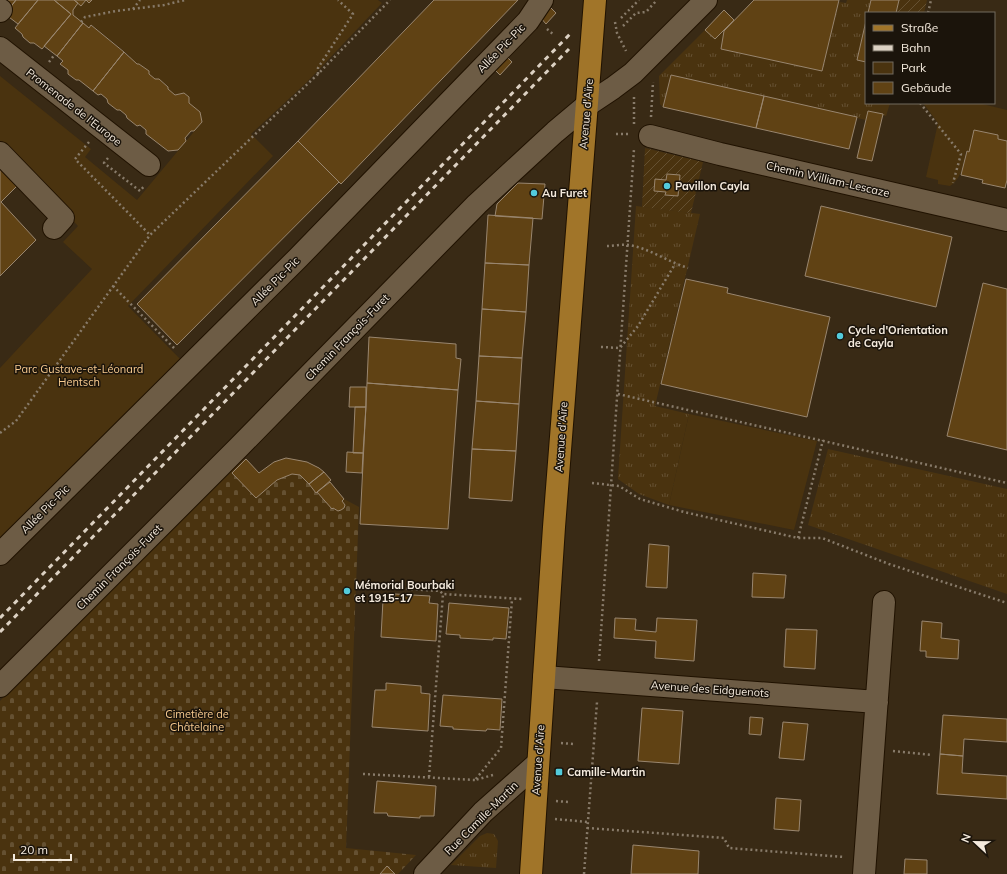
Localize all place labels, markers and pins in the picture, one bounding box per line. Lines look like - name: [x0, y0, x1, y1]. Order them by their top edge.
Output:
- place label: Pavillon Cayla: [675, 179, 750, 193]
- marker: Pavillon Cayla: [662, 181, 672, 191]
- place label: Au Furet: [542, 186, 587, 200]
- marker: Au Furet: [529, 188, 539, 198]
- place label: Cycle d'Orientation de Cayla: [848, 323, 948, 350]
- marker: Cycle d'Orientation de Cayla: [835, 331, 845, 341]
- place label: Mémorial Bourbaki et 1915-17: [355, 578, 455, 605]
- marker: Mémorial Bourbaki et 1915-17: [342, 586, 352, 596]
- place label: Camille-Martin: [567, 765, 645, 779]
- marker: Camille-Martin: [554, 767, 564, 777]

